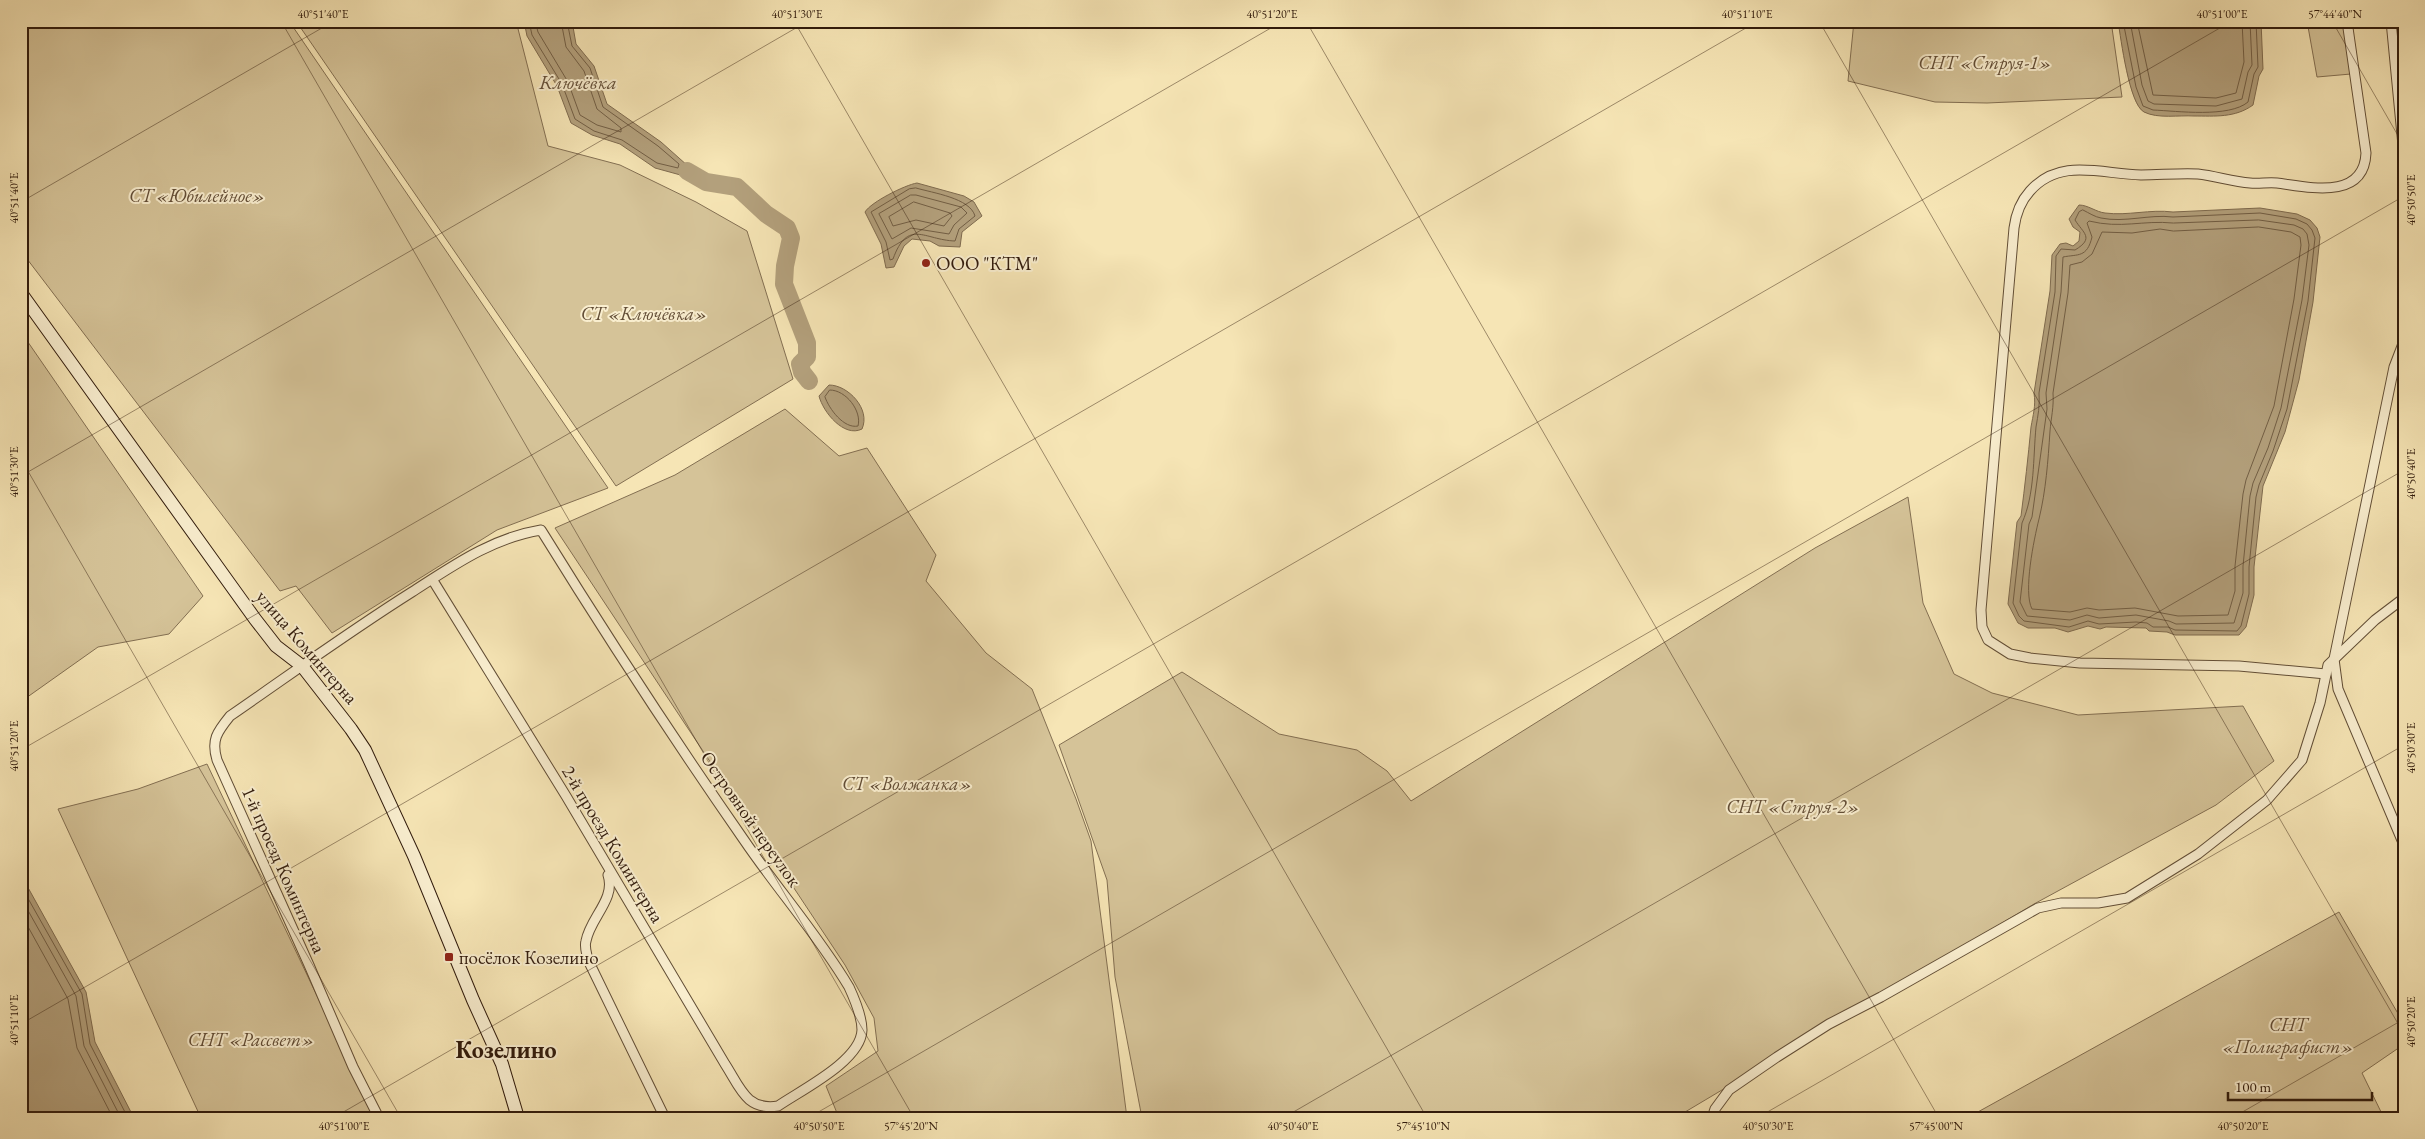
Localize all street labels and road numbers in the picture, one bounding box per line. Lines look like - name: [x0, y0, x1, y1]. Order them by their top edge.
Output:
- street label: улица Коминтерна: [250, 584, 364, 710]
- street label: Островной переулок: [695, 746, 807, 892]
- street label: 2-й проезд Коминтерна: [556, 761, 670, 928]
- street label: 1-й проезд Коминтерна: [236, 783, 332, 957]

